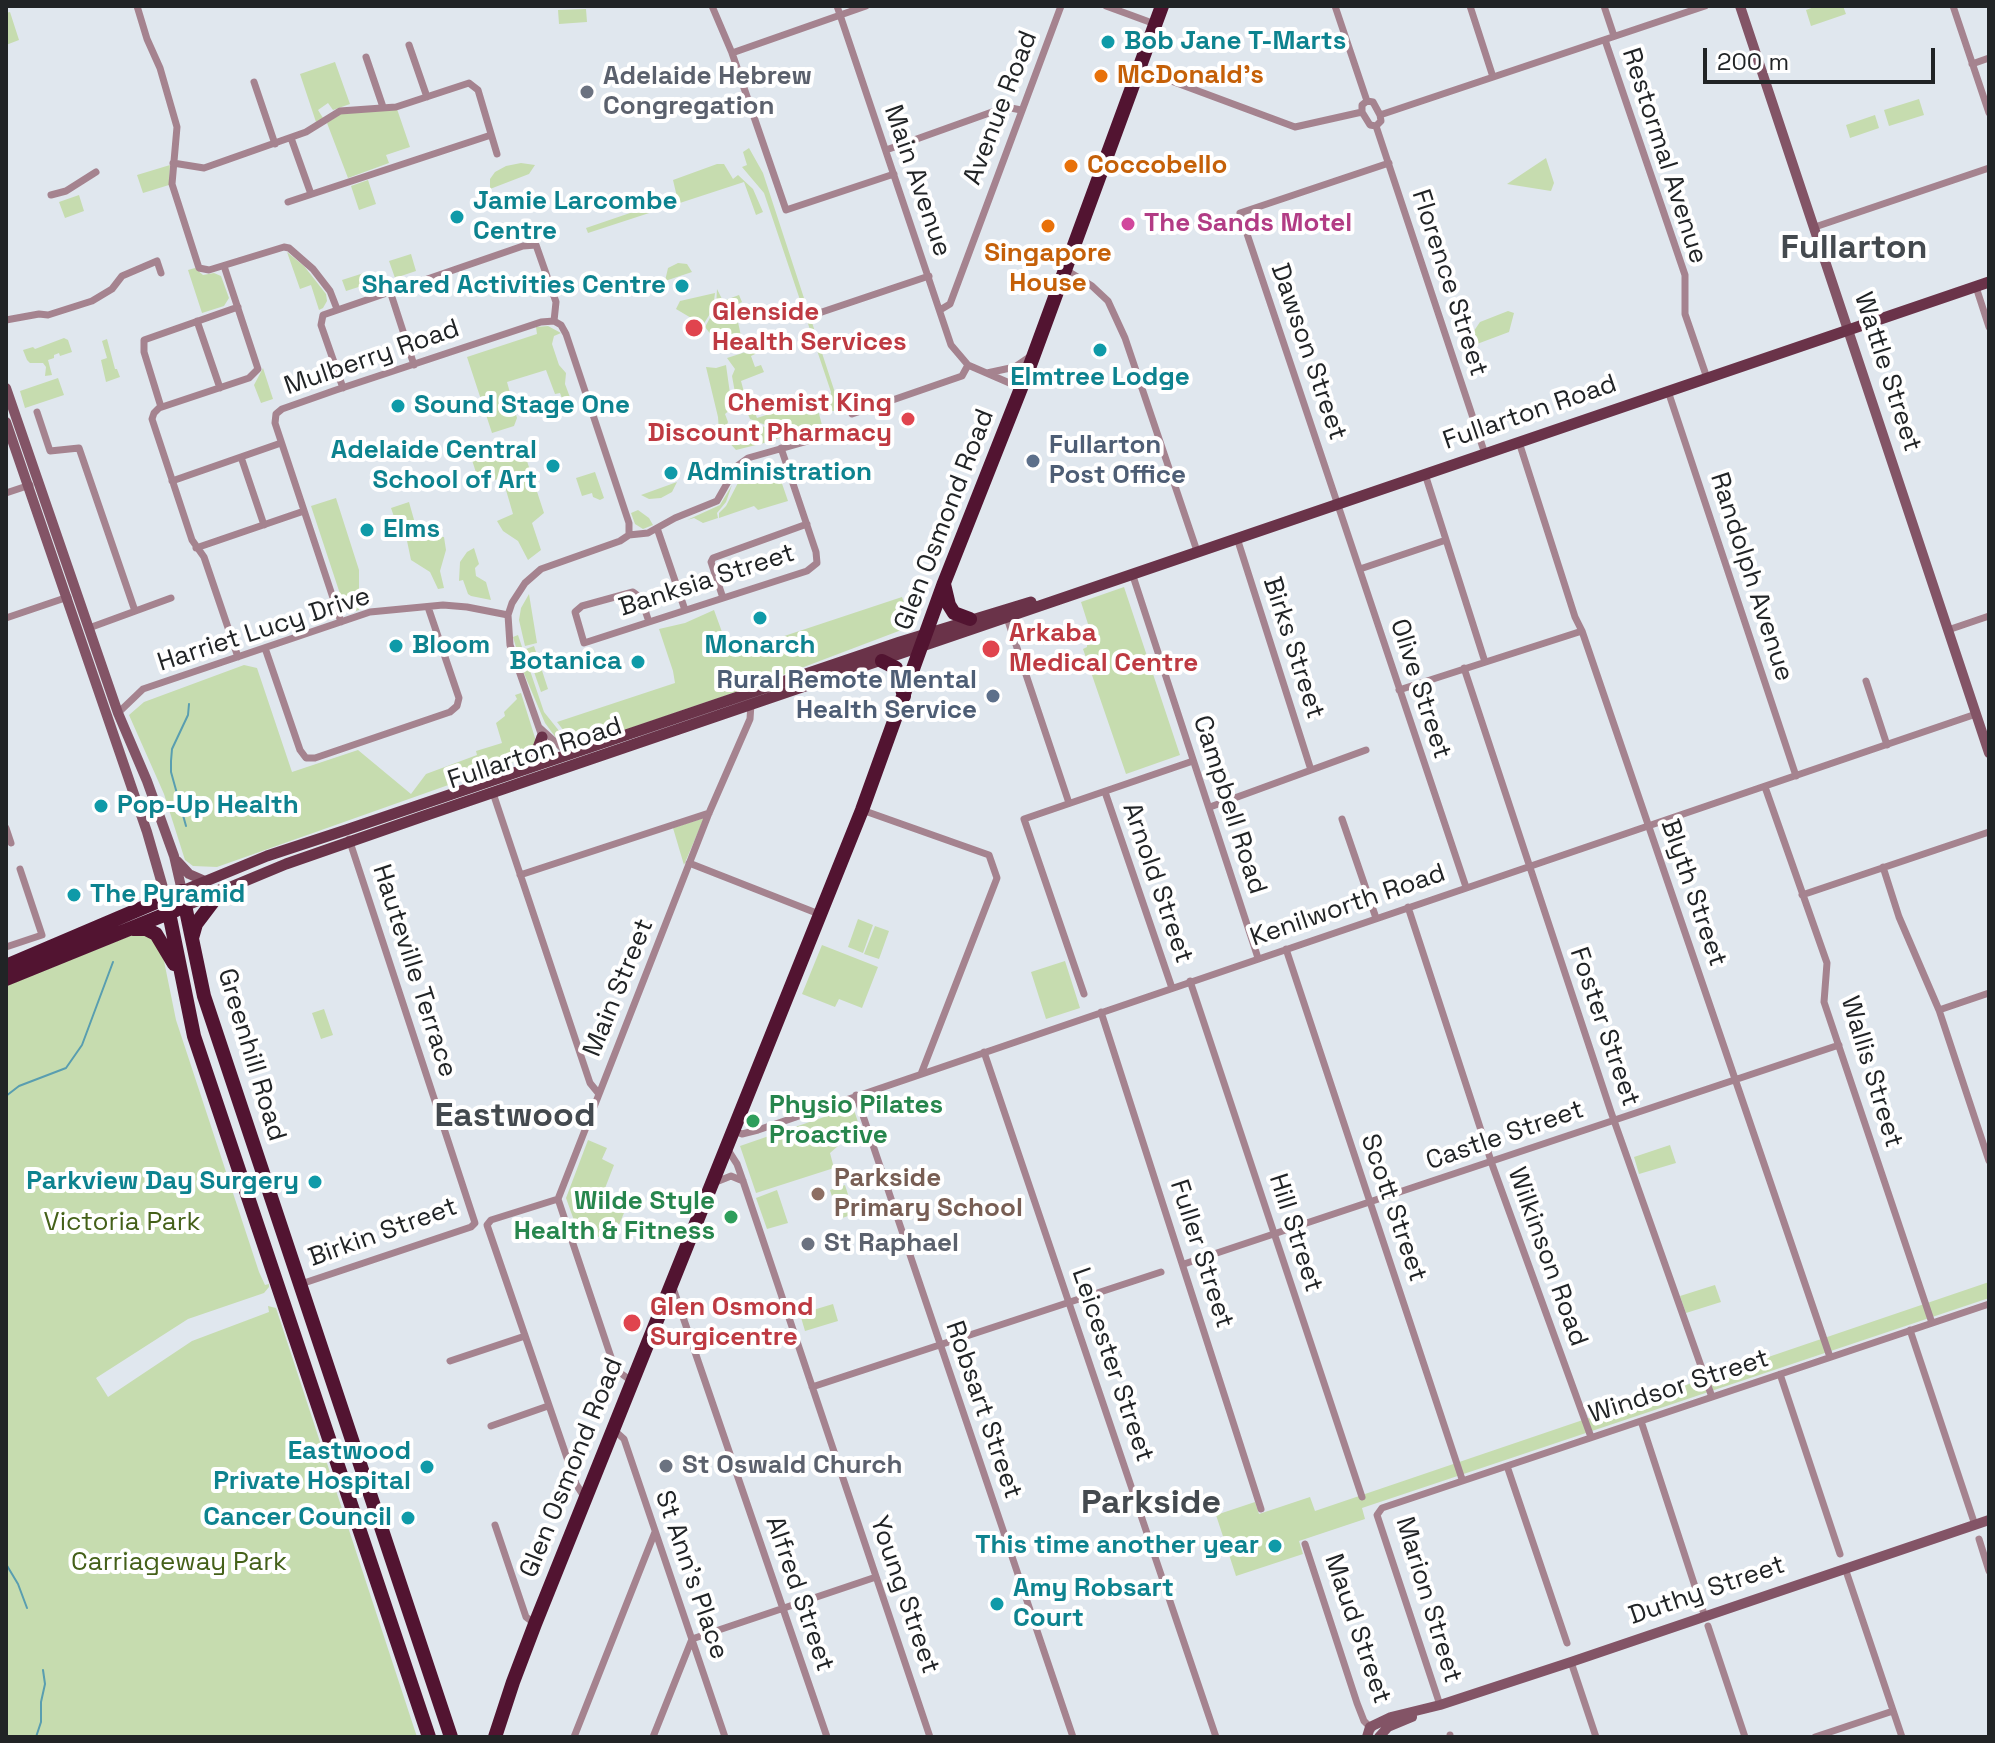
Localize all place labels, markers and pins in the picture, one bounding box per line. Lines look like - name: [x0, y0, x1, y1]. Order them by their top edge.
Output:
- place label: Bob Jane T-Marts: [1124, 26, 1346, 58]
- marker: Bob Jane T-Marts: [1099, 33, 1117, 51]
- place label: McDonald's: [1117, 60, 1264, 92]
- place label: Adelaide Hebrew Congregation: [603, 61, 812, 122]
- marker: McDonald's: [1092, 67, 1110, 85]
- marker: Adelaide Hebrew Congregation: [578, 83, 596, 101]
- place label: Coccobello: [1087, 150, 1227, 182]
- marker: Coccobello: [1062, 157, 1080, 175]
- place label: Jamie Larcombe Centre: [473, 186, 678, 248]
- marker: Jamie Larcombe Centre: [448, 208, 466, 226]
- place label: The Sands Motel: [1144, 208, 1352, 240]
- marker: The Sands Motel: [1119, 215, 1137, 233]
- marker: Singapore House: [1039, 217, 1057, 235]
- place label: Singapore House: [984, 238, 1112, 300]
- place label: Shared Activities Centre: [362, 270, 666, 302]
- marker: Shared Activities Centre: [673, 277, 691, 295]
- place label: Glenside Health Services: [712, 297, 907, 358]
- marker: Glenside Health Services: [683, 317, 705, 339]
- marker: Elmtree Lodge: [1091, 341, 1109, 359]
- place label: Elmtree Lodge: [1010, 362, 1190, 394]
- place label: Chemist King Discount Pharmacy: [648, 388, 892, 450]
- place label: Sound Stage One: [414, 390, 630, 422]
- marker: Sound Stage One: [389, 397, 407, 415]
- marker: Chemist King Discount Pharmacy: [899, 410, 917, 428]
- place label: Fullarton Post Office: [1049, 430, 1186, 492]
- place label: Adelaide Central School of Art: [331, 435, 537, 496]
- marker: Fullarton Post Office: [1024, 452, 1042, 470]
- marker: Adelaide Central School of Art: [544, 457, 562, 475]
- place label: Administration: [687, 457, 872, 489]
- marker: Administration: [662, 464, 680, 482]
- place label: Elms: [383, 514, 440, 546]
- marker: Elms: [358, 521, 376, 539]
- marker: Monarch: [751, 609, 769, 627]
- place label: Arkaba Medical Centre: [1009, 618, 1198, 680]
- place label: Bloom: [412, 630, 490, 662]
- place label: Monarch: [705, 630, 815, 662]
- marker: Bloom: [387, 637, 405, 655]
- marker: Arkaba Medical Centre: [980, 638, 1002, 660]
- place label: Botanica: [509, 646, 622, 678]
- marker: Botanica: [629, 653, 647, 671]
- place label: Rural Remote Mental Health Service: [717, 665, 977, 726]
- marker: Rural Remote Mental Health Service: [984, 687, 1002, 705]
- place label: Pop-Up Health: [117, 790, 299, 822]
- marker: Pop-Up Health: [92, 797, 110, 815]
- place label: The Pyramid: [90, 879, 245, 911]
- marker: The Pyramid: [65, 886, 83, 904]
- place label: Physio Pilates Proactive: [769, 1090, 943, 1152]
- marker: Physio Pilates Proactive: [744, 1112, 762, 1130]
- place label: Parkside Primary School: [834, 1163, 1023, 1224]
- place label: Parkview Day Surgery: [26, 1166, 299, 1198]
- marker: Parkview Day Surgery: [306, 1173, 324, 1191]
- marker: Parkside Primary School: [809, 1185, 827, 1203]
- place label: Wilde Style Health & Fitness: [514, 1186, 715, 1248]
- marker: Wilde Style Health & Fitness: [722, 1208, 740, 1226]
- place label: St Raphael: [824, 1228, 959, 1260]
- marker: St Raphael: [799, 1235, 817, 1253]
- place label: Glen Osmond Surgicentre: [650, 1292, 814, 1354]
- marker: Glen Osmond Surgicentre: [621, 1312, 643, 1334]
- place label: Eastwood Private Hospital: [213, 1436, 411, 1498]
- place label: St Oswald Church: [682, 1450, 903, 1482]
- marker: St Oswald Church: [657, 1457, 675, 1475]
- marker: Eastwood Private Hospital: [418, 1458, 436, 1476]
- place label: Cancer Council: [203, 1502, 392, 1534]
- marker: Cancer Council: [399, 1509, 417, 1527]
- place label: This time another year: [975, 1530, 1259, 1562]
- marker: This time another year: [1266, 1537, 1284, 1555]
- place label: Amy Robsart Court: [1013, 1573, 1174, 1634]
- marker: Amy Robsart Court: [988, 1595, 1006, 1613]

